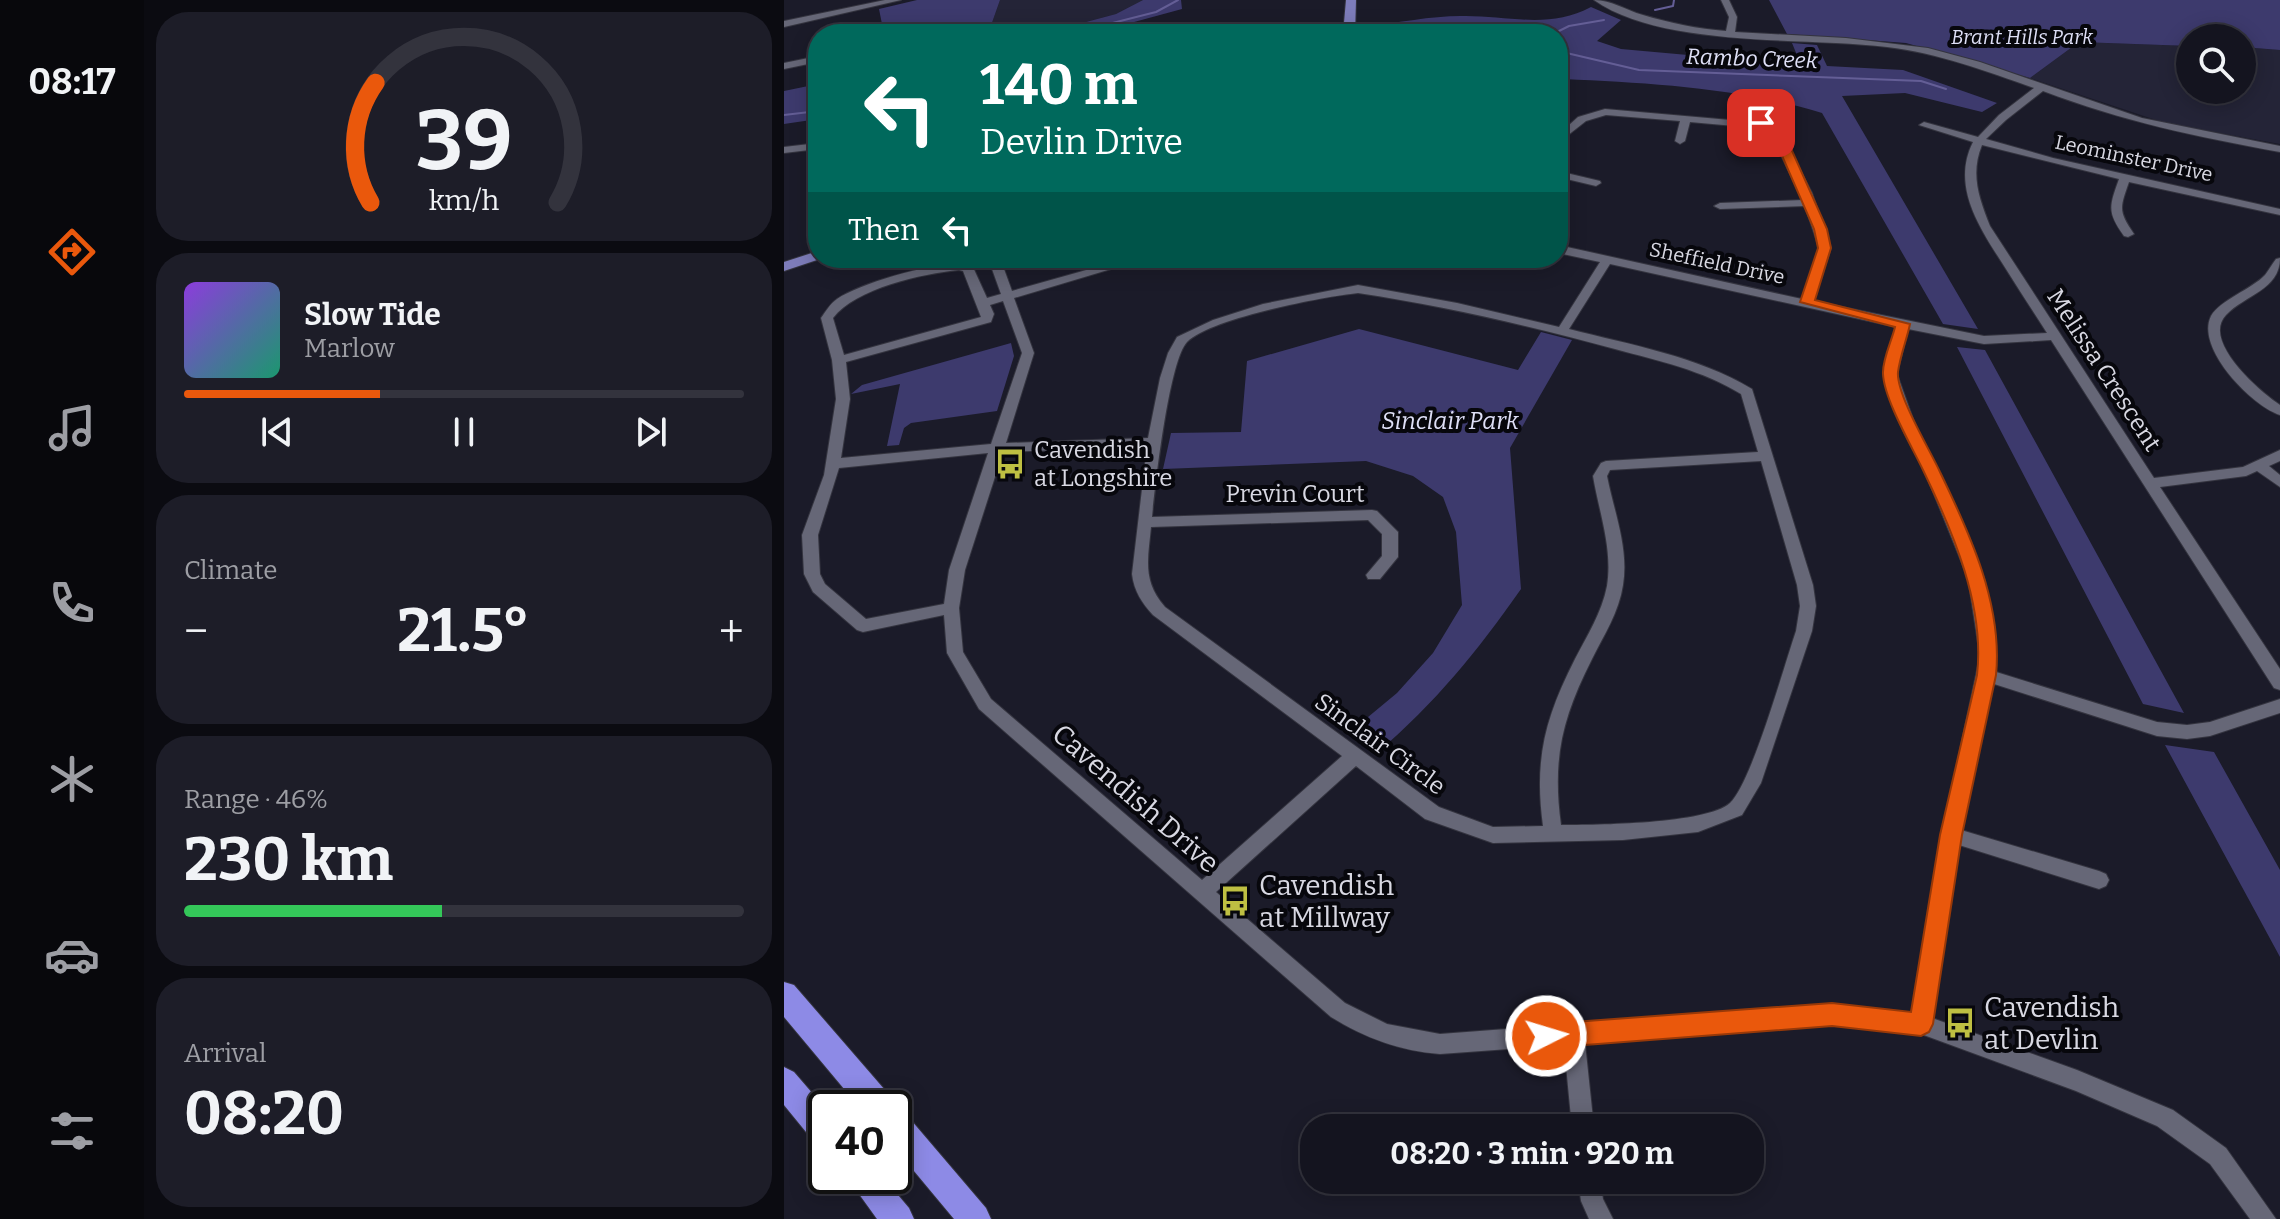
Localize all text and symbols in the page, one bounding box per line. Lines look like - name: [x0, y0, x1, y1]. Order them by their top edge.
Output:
- map controls: [2176, 24, 2256, 104]
- button: search: [2176, 24, 2256, 104]
- park label: Brant Hills Park: [1951, 25, 2093, 49]
- water label: Rambo Creek: [1686, 43, 1819, 74]
- text: 140 m: [980, 52, 1137, 119]
- icon: left: [848, 56, 952, 160]
- text: 08:17: [28, 60, 116, 104]
- pin: [1727, 89, 1795, 157]
- text: 39: [415, 90, 513, 190]
- icon: arrive: [1739, 101, 1783, 145]
- text: Devlin Drive: [980, 120, 1183, 164]
- street label: Leominster Drive: [2053, 130, 2215, 186]
- text: km/h: [429, 183, 500, 218]
- icon: left: [935, 208, 979, 252]
- text: Then: [848, 212, 919, 248]
- icon: directions: [44, 224, 100, 280]
- street label: Sheffield Drive: [1647, 237, 1787, 289]
- street label: Melissa Crescent: [2041, 284, 2167, 456]
- text: Slow Tide: [304, 297, 441, 333]
- text: Marlow: [304, 333, 395, 364]
- icon: music: [44, 400, 100, 456]
- park label: Sinclair Park: [1381, 407, 1520, 435]
- icon: previous: [255, 410, 299, 454]
- icon: pause: [442, 410, 486, 454]
- icon: next: [629, 410, 673, 454]
- place label: Cavendish at Longshire: [1034, 436, 1172, 492]
- bus stop icon: Cavendish at Longshire: [993, 447, 1027, 481]
- street label: Previn Court: [1225, 480, 1365, 508]
- text: Climate: [184, 555, 278, 586]
- icon: phone: [44, 575, 100, 631]
- text: 21.5°: [397, 595, 530, 667]
- text: −: [184, 605, 208, 658]
- text: +: [719, 605, 744, 658]
- street label: Sinclair Circle: [1309, 687, 1451, 801]
- street label: Cavendish Drive: [1046, 717, 1226, 880]
- icon: climate: [44, 751, 100, 807]
- text: Range · 46%: [184, 784, 328, 815]
- text: 230 km: [184, 824, 393, 896]
- place label: Cavendish at Millway: [1259, 869, 1394, 934]
- bus stop icon: Cavendish at Millway: [1218, 884, 1252, 918]
- icon: car: [44, 927, 100, 983]
- place label: Cavendish at Devlin: [1984, 991, 2119, 1056]
- position arrow: [1504, 994, 1588, 1078]
- bus stop icon: Cavendish at Devlin: [1943, 1006, 1977, 1040]
- text: Arrival: [184, 1038, 266, 1069]
- text: 08:20: [184, 1078, 344, 1150]
- speed limit sign: 40: [808, 1090, 912, 1194]
- icon: filters: [44, 1103, 100, 1159]
- text: 08:20 · 3 min · 920 m: [1390, 1136, 1674, 1172]

